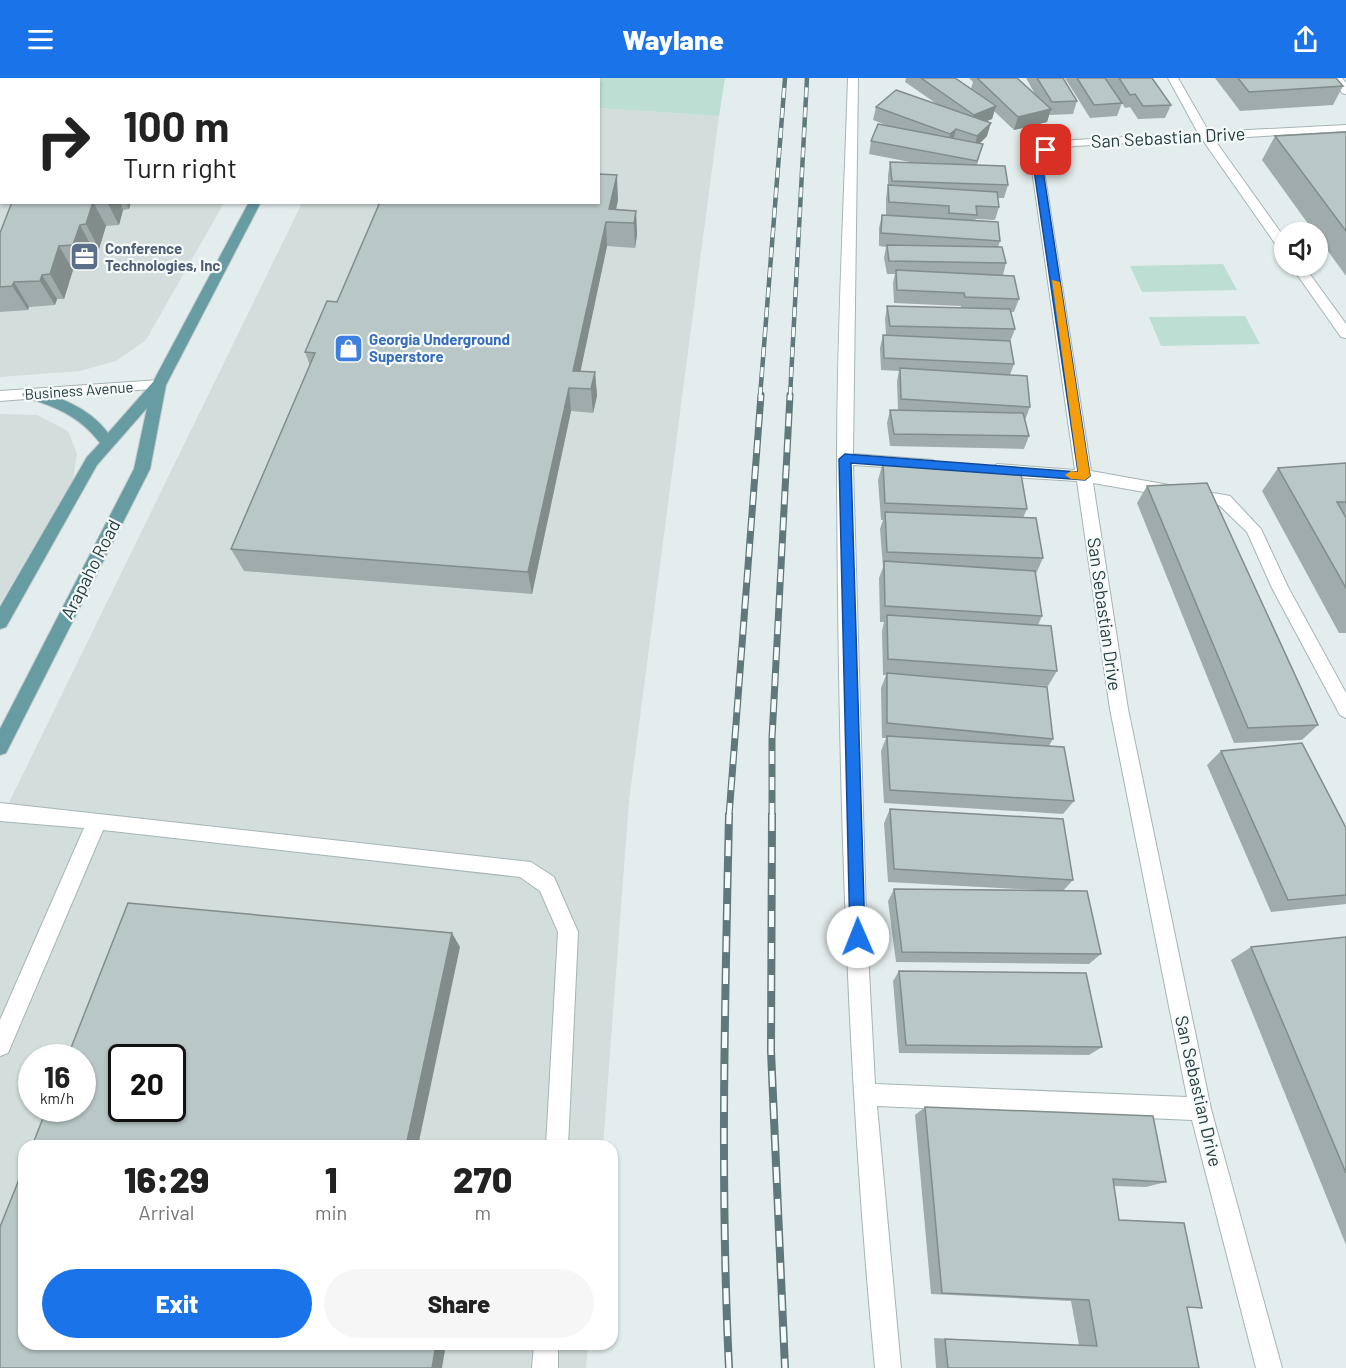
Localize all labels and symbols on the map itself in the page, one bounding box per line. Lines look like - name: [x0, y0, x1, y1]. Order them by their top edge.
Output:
- street label: San Sebastian Drive: [1090, 122, 1246, 152]
- pin: [1020, 124, 1071, 175]
- place label: Conference Technologies, Inc: [105, 239, 220, 274]
- office icon: Conference Technologies, Inc: [68, 241, 100, 273]
- place label: Georgia Underground Superstore: [369, 330, 510, 365]
- shop icon: Georgia Underground Superstore: [332, 332, 364, 364]
- street label: Business Avenue: [24, 377, 134, 403]
- street label: Arapaho Road: [56, 516, 124, 622]
- street label: San Sebastian Drive: [1083, 536, 1127, 692]
- position arrow: [826, 905, 890, 969]
- street label: San Sebastian Drive: [1171, 1013, 1227, 1169]
- speed limit sign: 20: [108, 1044, 186, 1122]

